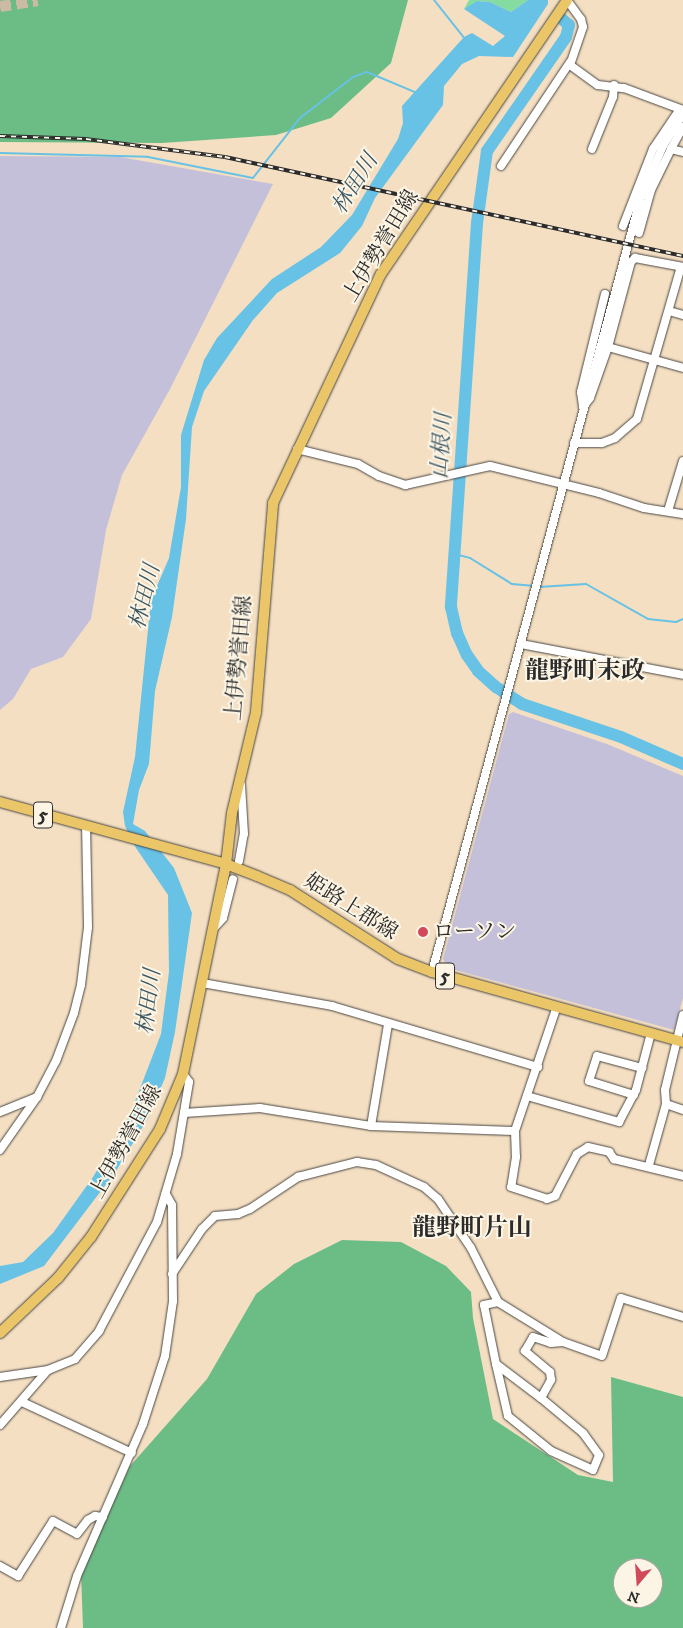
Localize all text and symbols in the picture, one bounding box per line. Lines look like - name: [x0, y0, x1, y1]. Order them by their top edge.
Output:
- water label: 林田川: [326, 149, 384, 219]
- street label: 上伊勢誉田線: [338, 186, 424, 306]
- water label: 山根川: [427, 412, 457, 480]
- water label: 林田川: [124, 562, 166, 632]
- street label: 上伊勢誉田線: [221, 594, 257, 722]
- district label: 龍野町末政: [525, 658, 645, 686]
- road number: 5: [33, 798, 53, 832]
- street label: 姫路上郡線: [300, 868, 402, 946]
- place label: ローソン: [433, 919, 517, 945]
- marker: ローソン: [417, 926, 429, 938]
- road number: 5: [435, 958, 455, 994]
- water label: 林田川: [132, 968, 166, 1036]
- street label: 上伊勢誉田線: [84, 1081, 168, 1203]
- district label: 龍野町片山: [412, 1215, 532, 1243]
- north arrow: [613, 1558, 663, 1608]
- text: N: [625, 1586, 642, 1607]

